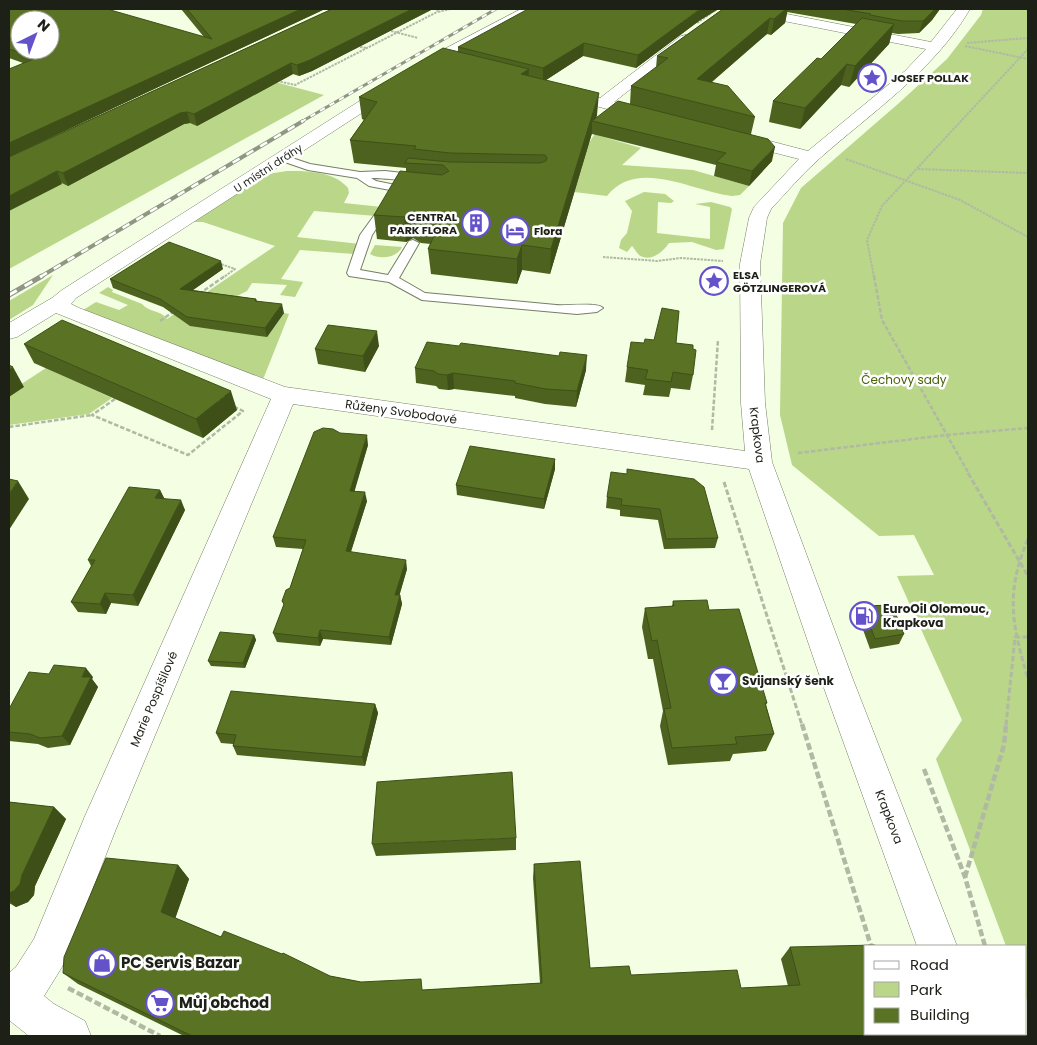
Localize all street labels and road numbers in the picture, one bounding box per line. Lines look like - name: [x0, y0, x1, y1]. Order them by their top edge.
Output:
- street label: U místní dráhy: [230, 139, 306, 196]
- street label: Růženy Svobodové: [344, 395, 458, 428]
- street label: Krapkova: [746, 406, 769, 464]
- street label: Marie Pospíšilové: [126, 648, 181, 749]
- street label: Krapkova: [871, 787, 908, 846]

